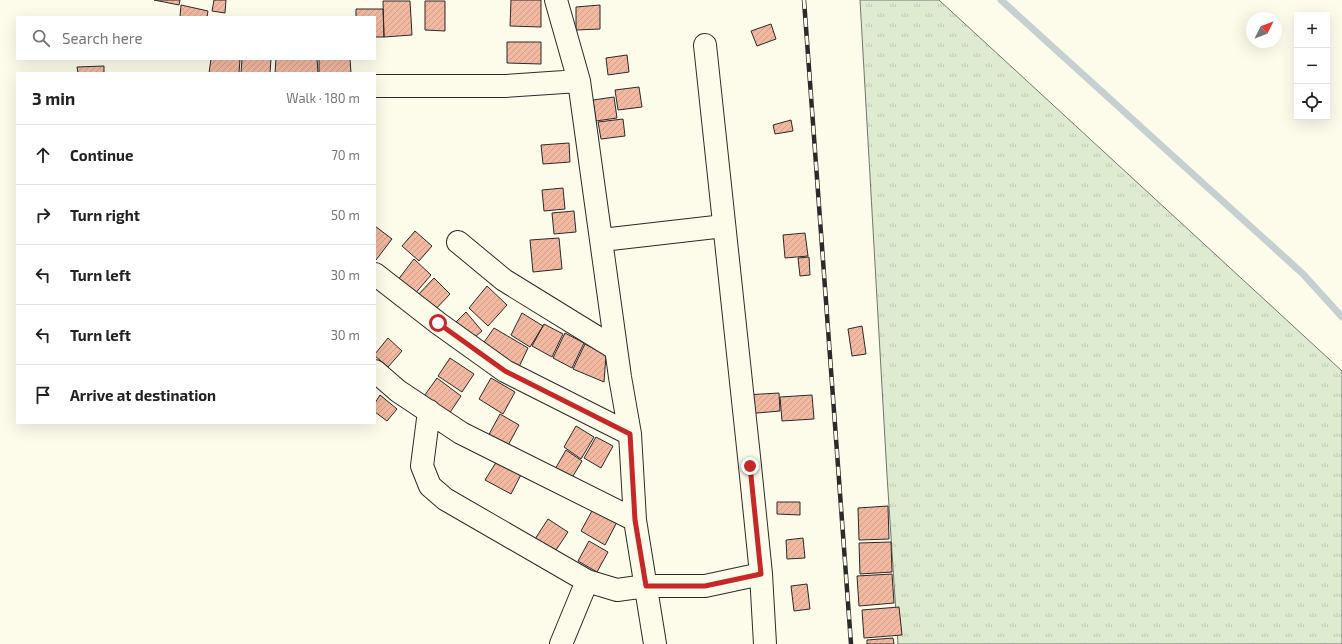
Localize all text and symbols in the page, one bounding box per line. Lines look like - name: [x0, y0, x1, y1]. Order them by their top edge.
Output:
- north arrow: [1246, 12, 1282, 48]
- map controls: [1294, 12, 1330, 120]
- button: +: [1294, 12, 1330, 48]
- search box: [16, 16, 376, 60]
- icon: search: [30, 27, 52, 49]
- text: Search here: [62, 29, 143, 47]
- button: −: [1294, 48, 1330, 84]
- button: locate: [1294, 84, 1330, 120]
- text: 3 min: [32, 88, 75, 108]
- text: Walk · 180 m: [286, 90, 360, 106]
- icon: ahead: [32, 144, 54, 166]
- text: Continue: [70, 146, 133, 164]
- text: 70 m: [331, 147, 360, 163]
- icon: right: [32, 204, 54, 226]
- text: Turn right: [70, 206, 140, 224]
- text: 50 m: [331, 207, 360, 223]
- icon: left: [32, 264, 54, 286]
- text: Turn left: [70, 266, 131, 284]
- text: 30 m: [331, 267, 360, 283]
- route start: [429, 314, 447, 332]
- icon: left: [32, 324, 54, 346]
- text: Turn left: [70, 326, 131, 344]
- text: 30 m: [331, 327, 360, 343]
- icon: arrive: [32, 384, 54, 406]
- text: Arrive at destination: [70, 386, 216, 404]
- route end: [741, 457, 759, 475]

